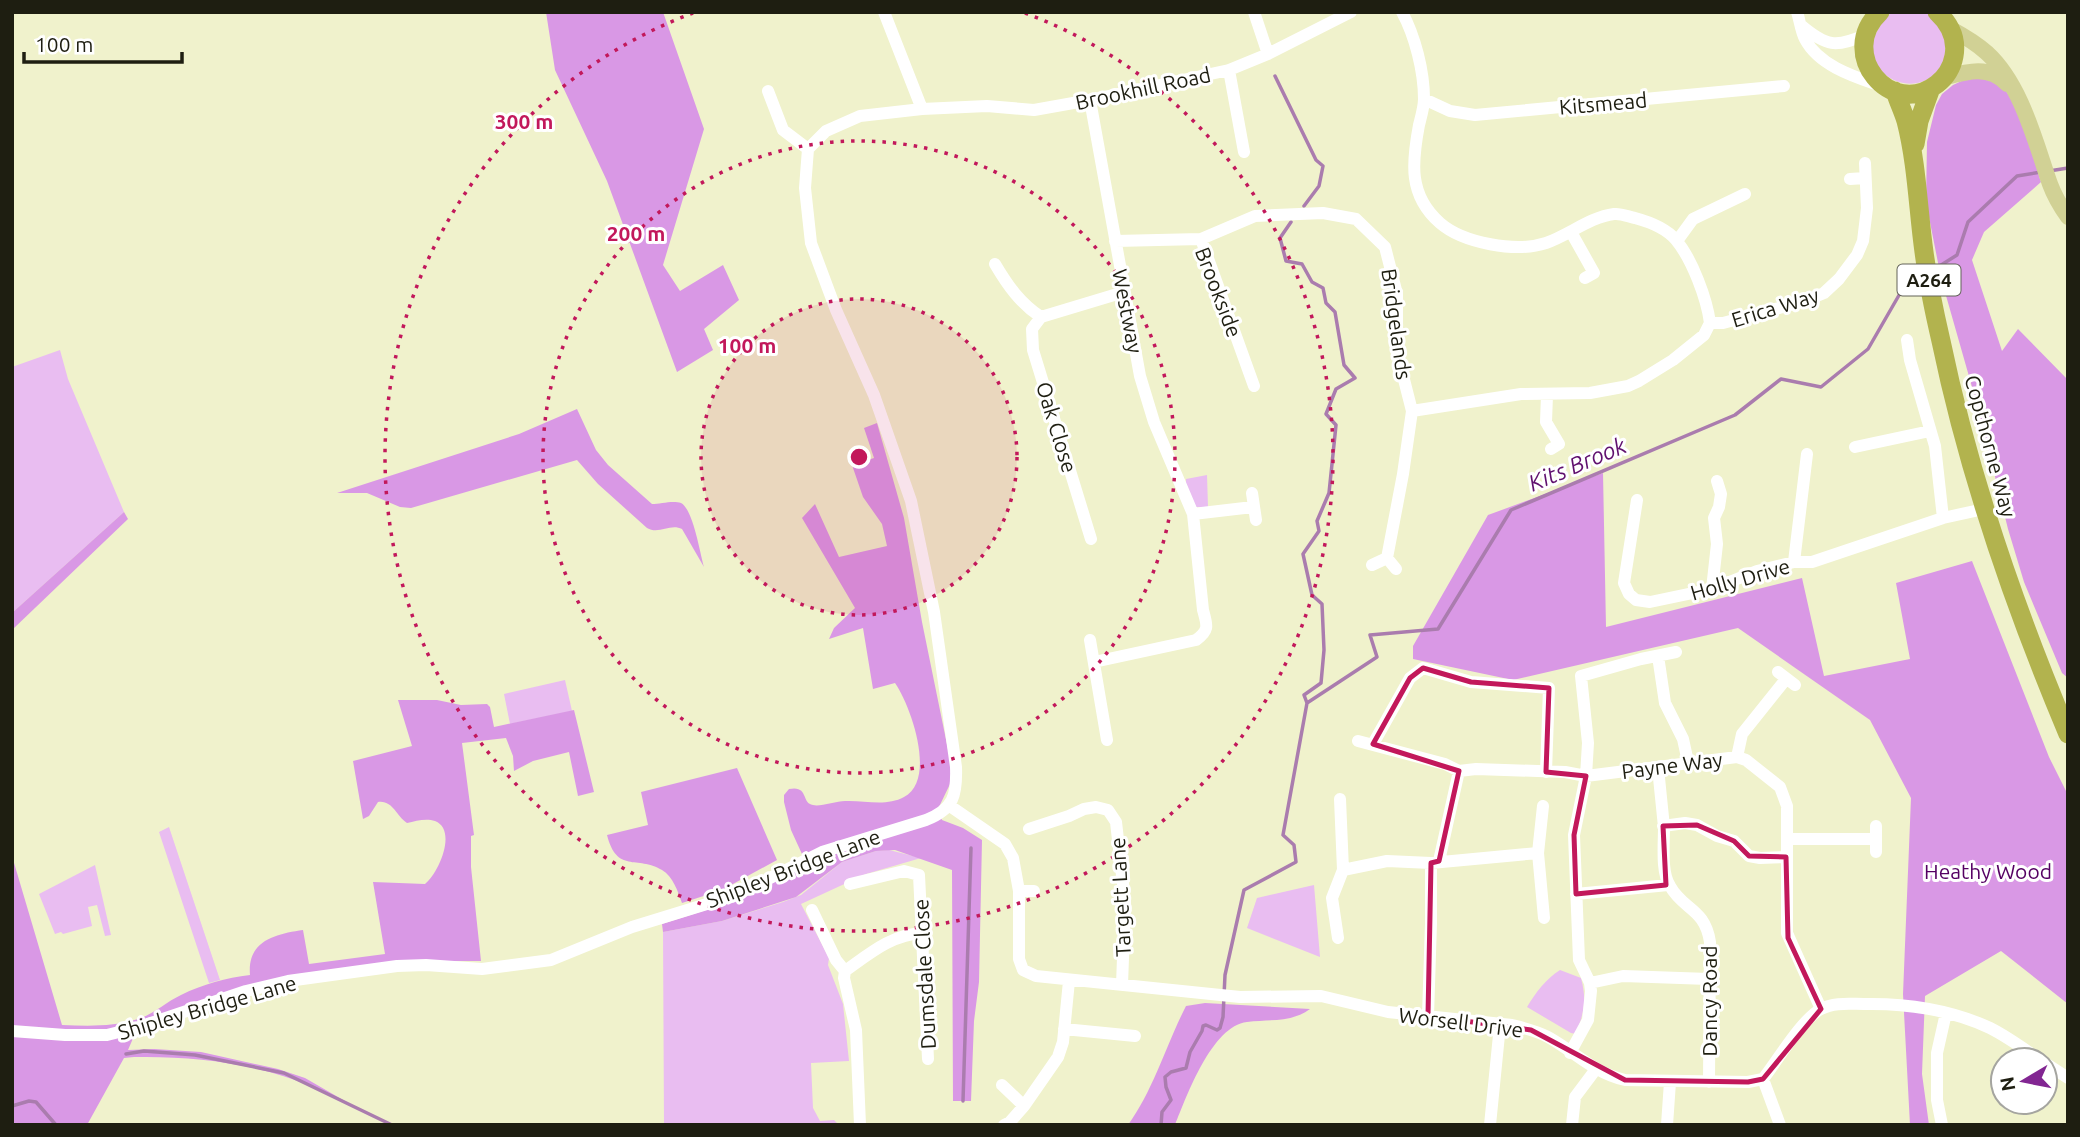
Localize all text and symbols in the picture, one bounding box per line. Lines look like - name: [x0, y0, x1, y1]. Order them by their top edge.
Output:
- scale bar: [24, 21, 182, 65]
- text: 100 m: [35, 32, 93, 56]
- street label: Brookhill Road: [1073, 62, 1213, 114]
- street label: Kitsmead: [1558, 87, 1648, 119]
- text: 300 m: [495, 109, 553, 133]
- text: 200 m: [607, 221, 665, 245]
- street label: Brookside: [1191, 244, 1247, 340]
- road number: A264: [1898, 264, 1960, 296]
- street label: Westway: [1108, 267, 1148, 355]
- street label: Bridgelands: [1377, 267, 1417, 381]
- street label: Erica Way: [1728, 282, 1822, 332]
- text: 100 m: [718, 333, 776, 357]
- street label: Copthorne Way: [1960, 372, 2022, 520]
- street label: Oak Close: [1032, 379, 1082, 475]
- water label: Kits Brook: [1524, 432, 1630, 496]
- centre of rings: [847, 445, 871, 469]
- street label: Holly Drive: [1687, 553, 1793, 605]
- street label: Payne Way: [1620, 747, 1724, 783]
- street label: Shipley Bridge Lane: [703, 824, 883, 912]
- street label: Targett Lane: [1105, 837, 1135, 957]
- park label: Heathy Wood: [1924, 859, 2052, 883]
- street label: Dumsdale Close: [908, 898, 940, 1050]
- street label: Dancy Road: [1697, 946, 1721, 1056]
- street label: Shipley Bridge Lane: [115, 970, 299, 1044]
- street label: Worsell Drive: [1397, 1002, 1525, 1042]
- north arrow: [1989, 1046, 2059, 1116]
- text: N: [1995, 1075, 2019, 1093]

